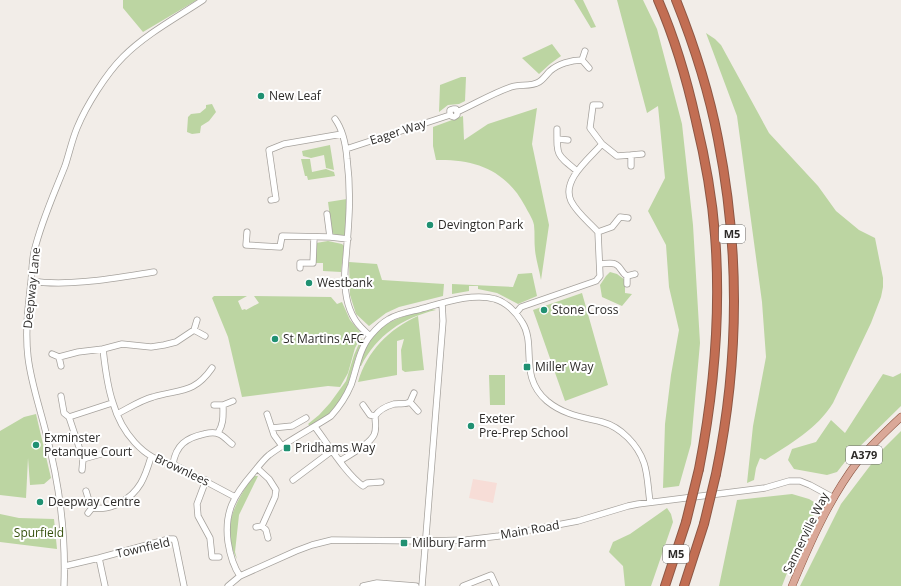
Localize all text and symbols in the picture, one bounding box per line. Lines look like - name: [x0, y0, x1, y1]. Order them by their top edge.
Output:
- place label: New Leaf: [269, 87, 322, 104]
- marker: New Leaf: [256, 91, 266, 101]
- street label: Eager Way: [367, 114, 429, 149]
- place label: Devington Park: [438, 216, 524, 233]
- marker: Devington Park: [425, 220, 435, 230]
- road number: M5: [719, 225, 745, 243]
- street label: Deepway Lane: [19, 246, 44, 329]
- place label: Westbank: [317, 274, 373, 291]
- marker: Westbank: [304, 278, 314, 288]
- place label: Stone Cross: [552, 301, 619, 318]
- marker: Stone Cross: [539, 305, 549, 315]
- place label: St Martins AFC: [283, 330, 365, 347]
- marker: St Martins AFC: [270, 334, 280, 344]
- place label: Miller Way: [535, 358, 594, 375]
- marker: Miller Way: [522, 362, 532, 372]
- place label: Exeter Pre-Prep School: [479, 410, 568, 441]
- marker: Exeter Pre-Prep School: [466, 421, 476, 431]
- place label: Exminster Petanque Court: [44, 429, 132, 460]
- place label: Pridhams Way: [295, 439, 376, 456]
- marker: Exminster Petanque Court: [31, 440, 41, 450]
- marker: Pridhams Way: [282, 443, 292, 453]
- road number: A379: [846, 446, 882, 464]
- street label: Brownlees: [152, 449, 213, 490]
- street label: Sannerville Way: [779, 488, 833, 576]
- place label: Deepway Centre: [48, 493, 140, 510]
- marker: Deepway Centre: [35, 497, 45, 507]
- street label: Main Road: [499, 516, 561, 543]
- park label: Spurfield: [14, 524, 64, 541]
- street label: Townfield: [114, 533, 171, 562]
- place label: Milbury Farm: [412, 534, 486, 551]
- marker: Milbury Farm: [399, 538, 409, 548]
- road number: M5: [663, 545, 689, 563]

